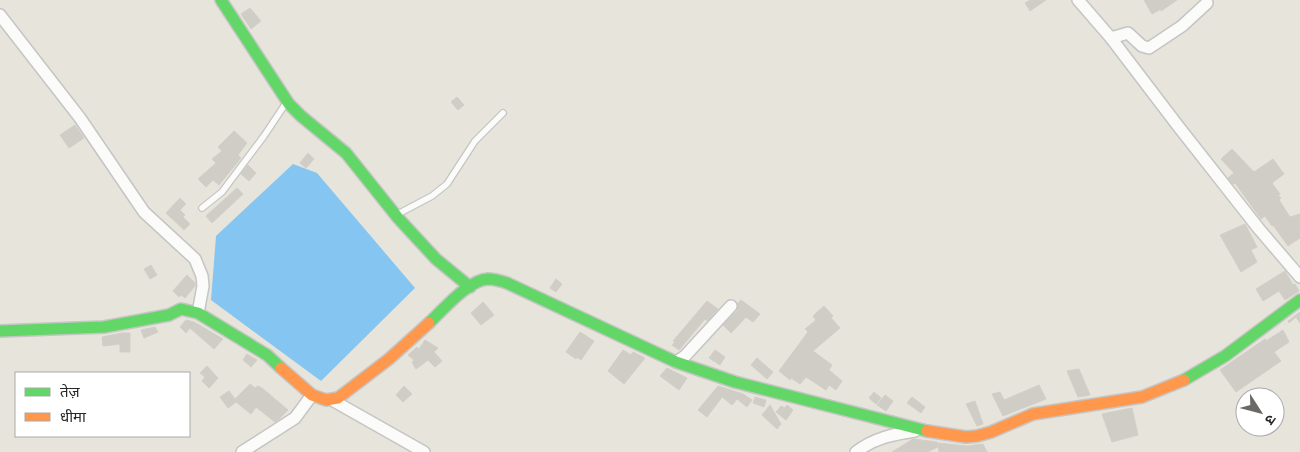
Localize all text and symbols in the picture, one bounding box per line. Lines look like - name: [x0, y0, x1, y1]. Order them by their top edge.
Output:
- legend: [15, 372, 190, 437]
- text: तेज़: [60, 382, 81, 401]
- north arrow: [1235, 387, 1285, 437]
- text: धीमा: [60, 407, 87, 426]
- text: उ: [1260, 411, 1280, 429]

